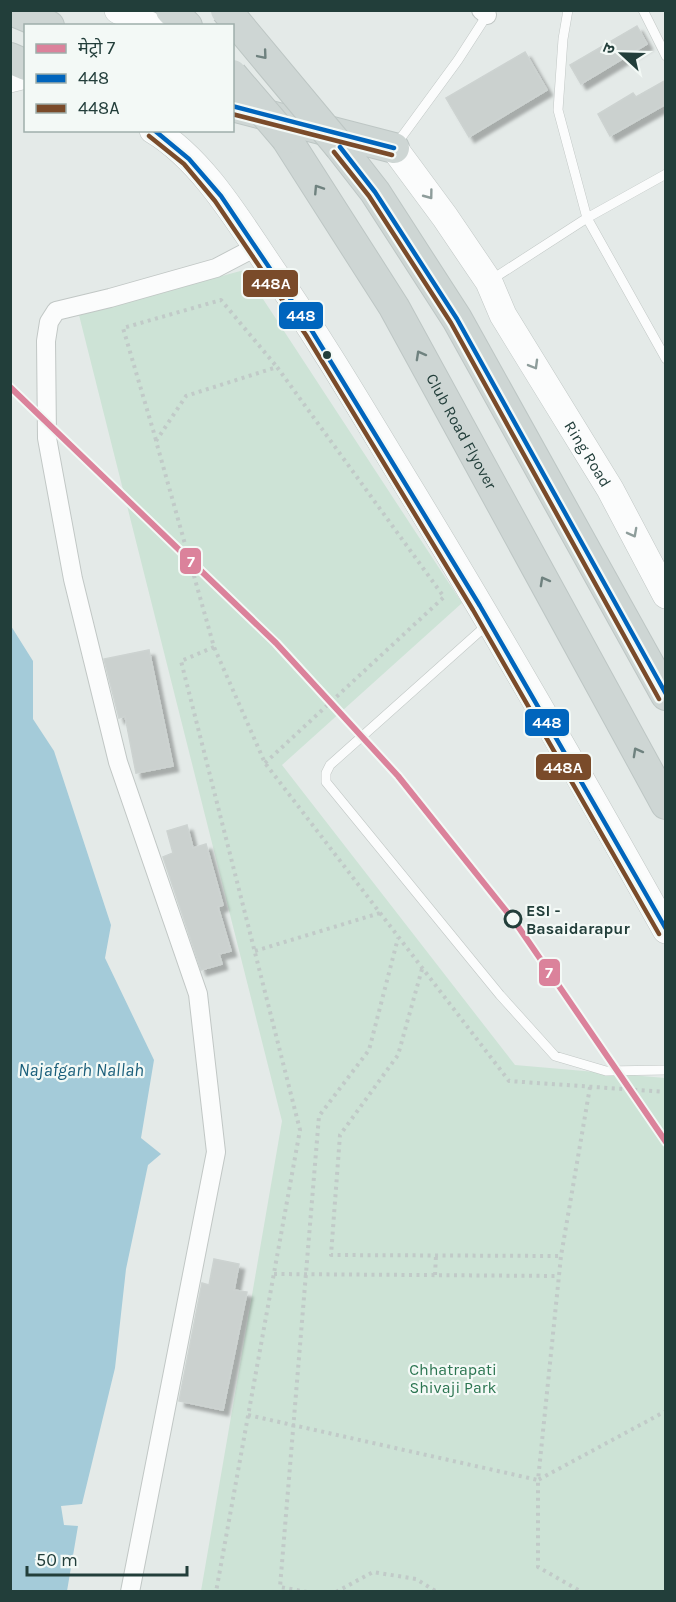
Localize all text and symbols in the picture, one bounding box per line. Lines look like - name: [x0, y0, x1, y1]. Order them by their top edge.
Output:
- legend: [24, 24, 234, 132]
- north arrow: [592, 24, 652, 84]
- text: मेट्रो 7: [78, 37, 116, 59]
- text: उ: [598, 40, 619, 56]
- one-way arrow: [256, 48, 267, 59]
- text: 448: [78, 67, 109, 89]
- text: 448A: [78, 97, 120, 119]
- one-way arrow: [314, 185, 326, 195]
- one-way arrow: [422, 189, 433, 200]
- line badge: 448A: [242, 269, 299, 298]
- text: 448A: [251, 274, 291, 293]
- line badge: 448: [278, 301, 324, 330]
- text: 448: [286, 306, 316, 325]
- unlabelled marker: [321, 349, 333, 361]
- one-way arrow: [416, 351, 427, 361]
- one-way arrow: [527, 359, 538, 369]
- street label: Club Road Flyover: [423, 370, 501, 492]
- street label: Ring Road: [561, 417, 616, 490]
- one-way arrow: [626, 527, 637, 537]
- line badge: 7: [179, 547, 202, 575]
- text: 7: [187, 552, 195, 571]
- one-way arrow: [540, 577, 551, 588]
- line badge: 448: [524, 708, 570, 737]
- text: 448: [532, 713, 562, 732]
- one-way arrow: [633, 748, 644, 759]
- line badge: 448A: [535, 753, 592, 781]
- text: 448A: [543, 758, 583, 777]
- place label: ESI - Basaidarapur: [526, 901, 630, 938]
- marker: ESI - Basaidarapur: [504, 910, 522, 928]
- line badge: 7: [538, 958, 561, 987]
- text: 7: [545, 963, 553, 982]
- water label: Najafgarh Nallah: [18, 1059, 144, 1081]
- park label: Chhatrapati Shivaji Park: [409, 1360, 497, 1397]
- scale bar: [27, 1539, 188, 1577]
- text: 50 m: [36, 1549, 78, 1571]

